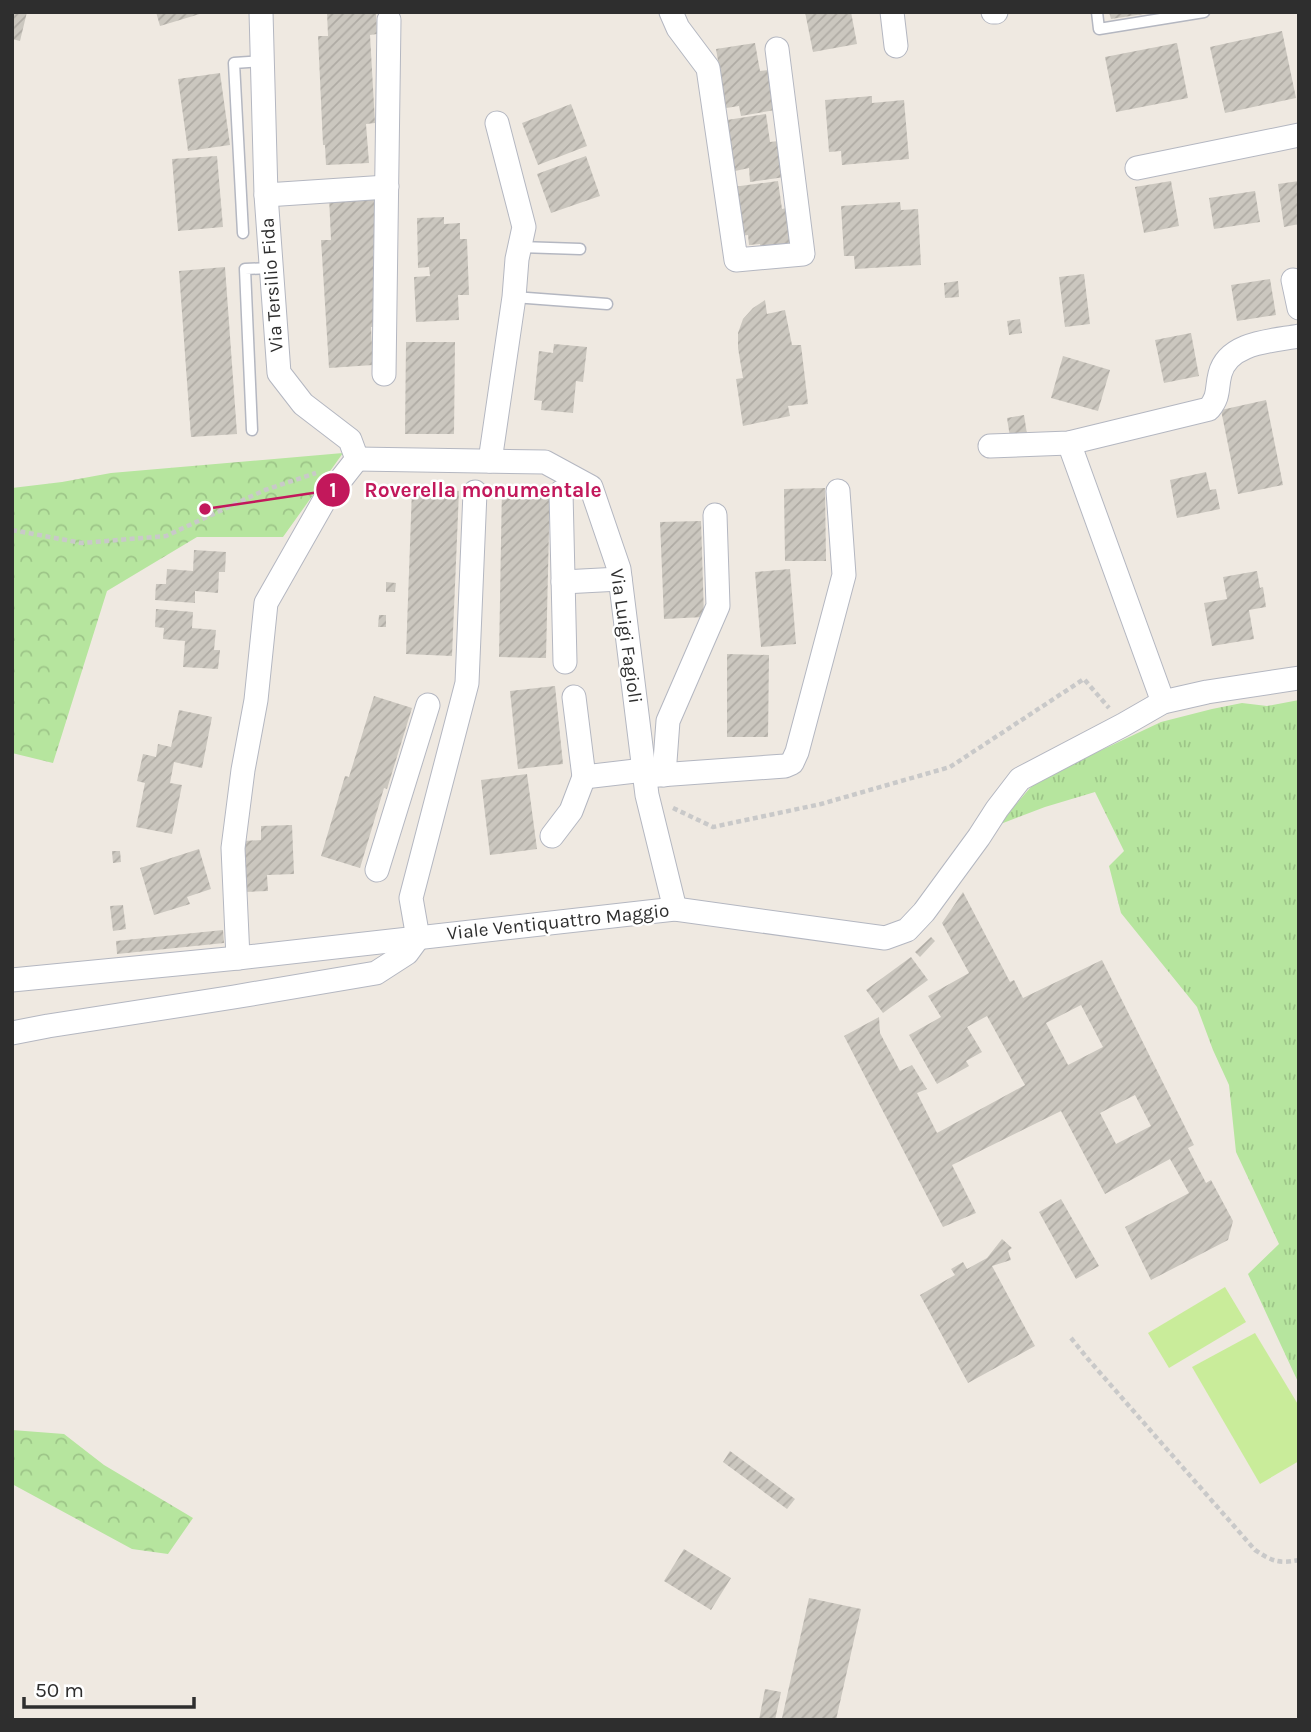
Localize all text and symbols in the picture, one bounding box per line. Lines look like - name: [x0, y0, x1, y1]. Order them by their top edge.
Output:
- street label: Via Tersilio Fida: [256, 217, 288, 353]
- callout: Roverella monumentale: [316, 469, 616, 511]
- text: 1: [329, 478, 337, 502]
- text: Roverella monumentale: [364, 478, 602, 502]
- street label: Via Luigi Fagioli: [606, 567, 646, 705]
- street label: Viale Ventiquattro Maggio: [446, 899, 670, 945]
- scale bar: [24, 1666, 194, 1710]
- text: 50 m: [35, 1678, 84, 1702]

